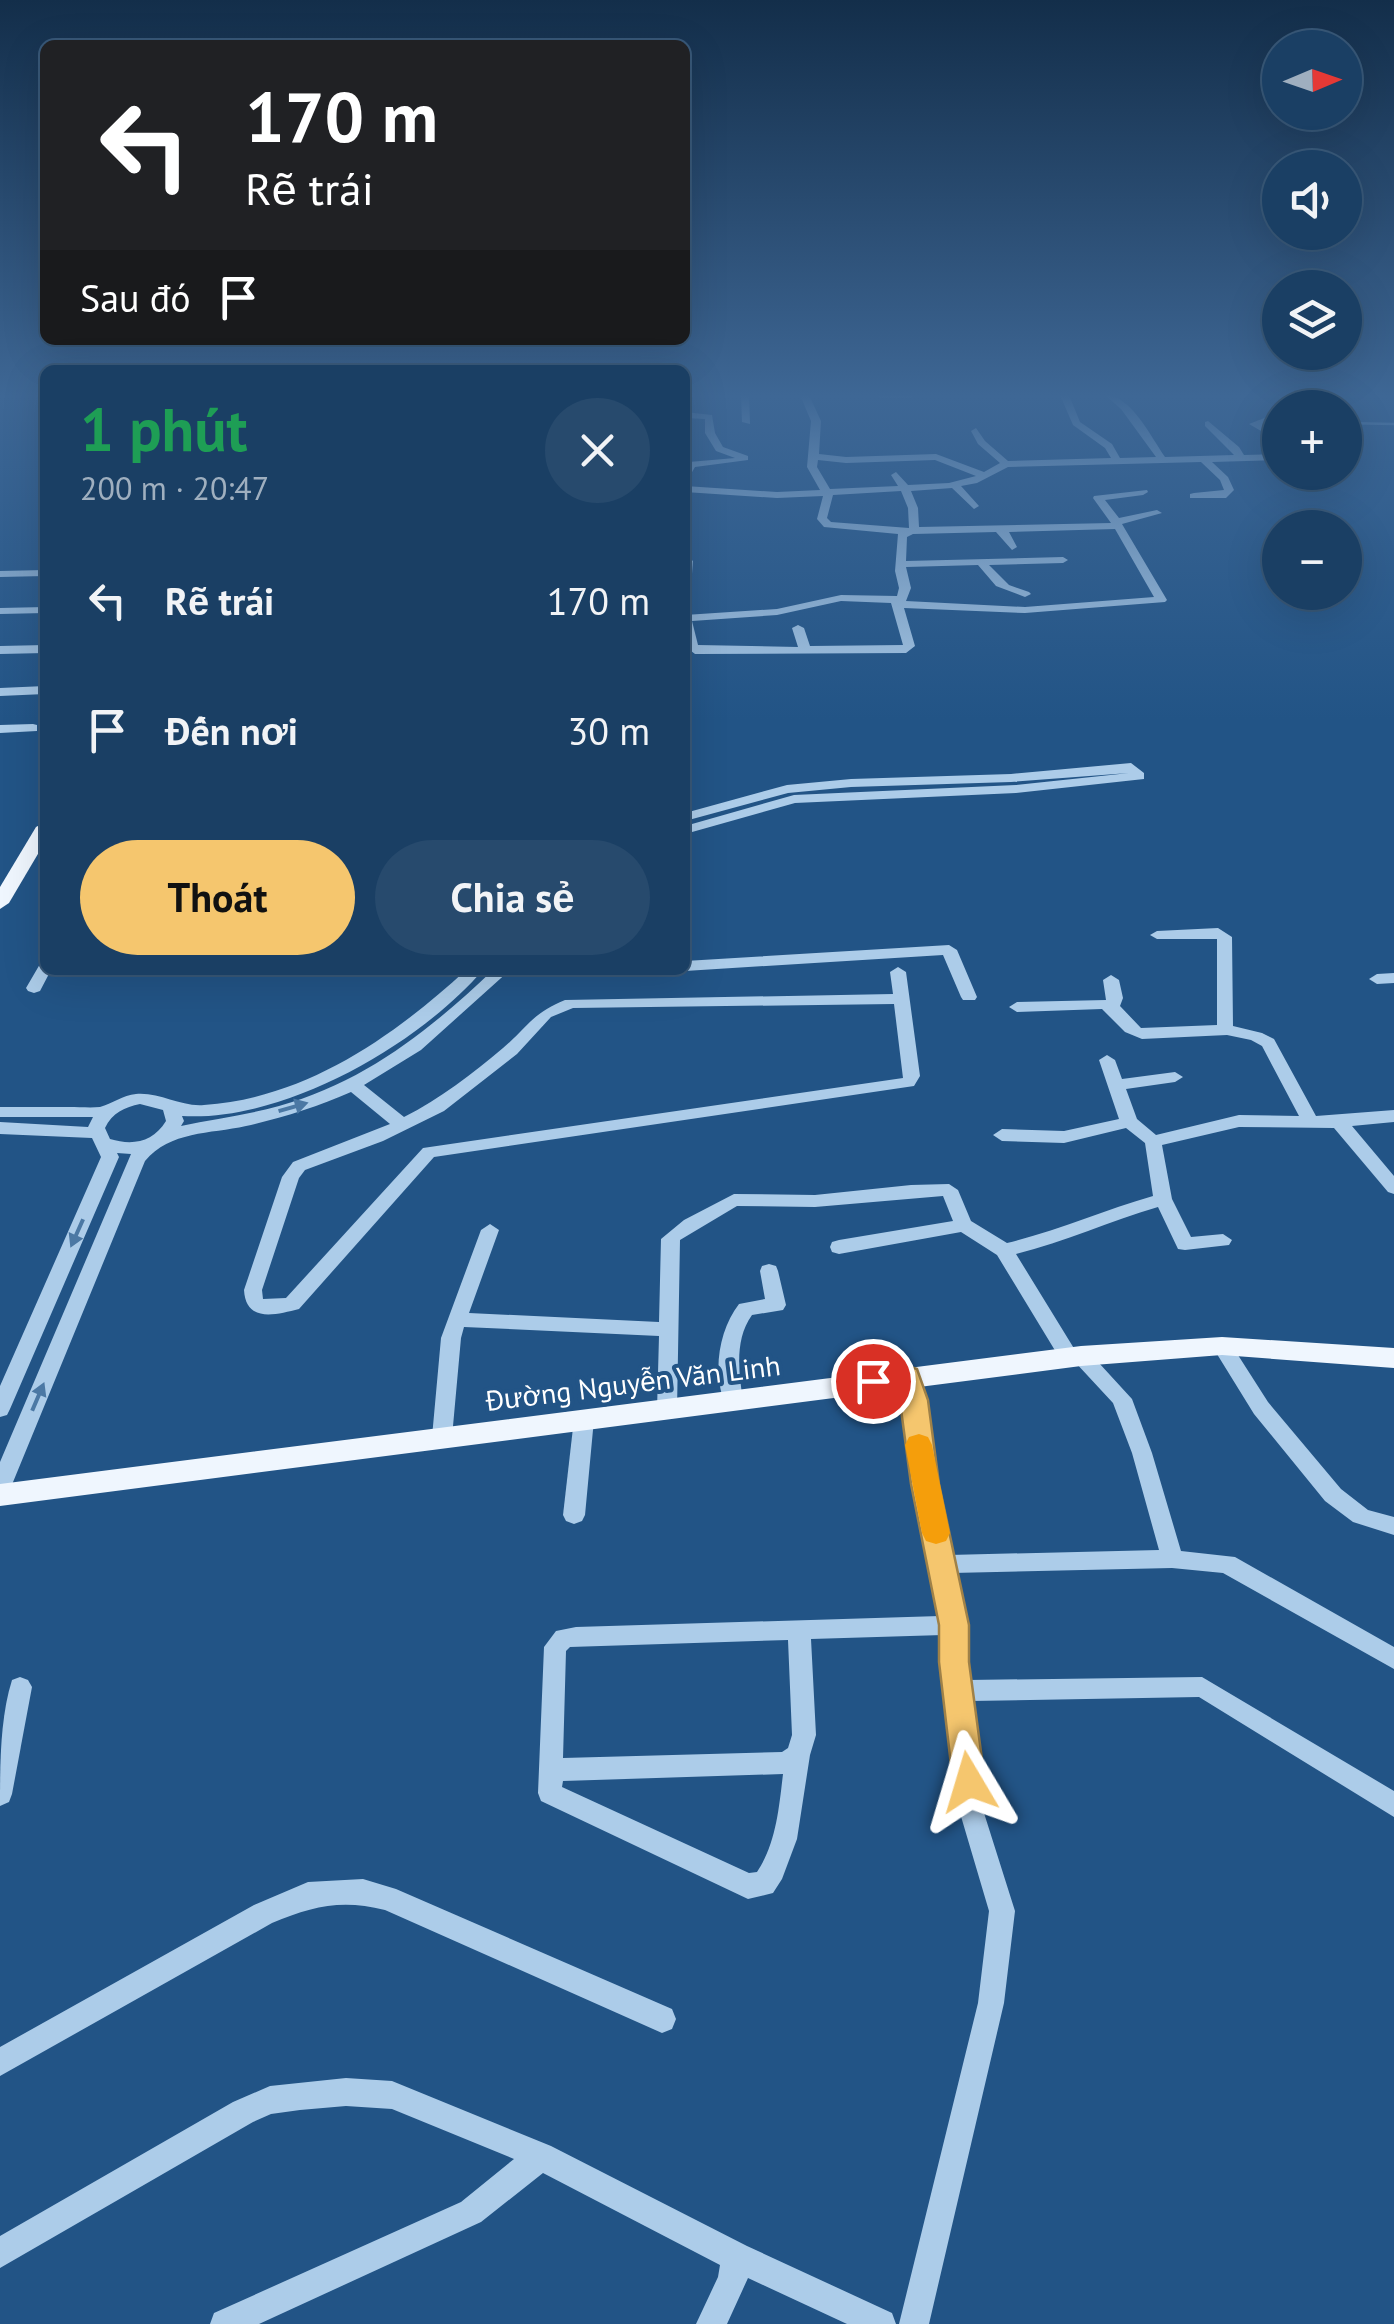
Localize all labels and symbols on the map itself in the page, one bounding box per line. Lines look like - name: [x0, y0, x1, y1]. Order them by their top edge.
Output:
- north arrow: [1262, 30, 1362, 130]
- one-way arrow: [278, 1099, 309, 1114]
- one-way arrow: [69, 1218, 85, 1247]
- pin: [831, 1339, 916, 1424]
- street label: Đường Nguyễn Văn Linh: [482, 1346, 782, 1419]
- one-way arrow: [30, 1382, 46, 1412]
- position arrow: [917, 1730, 1021, 1834]

